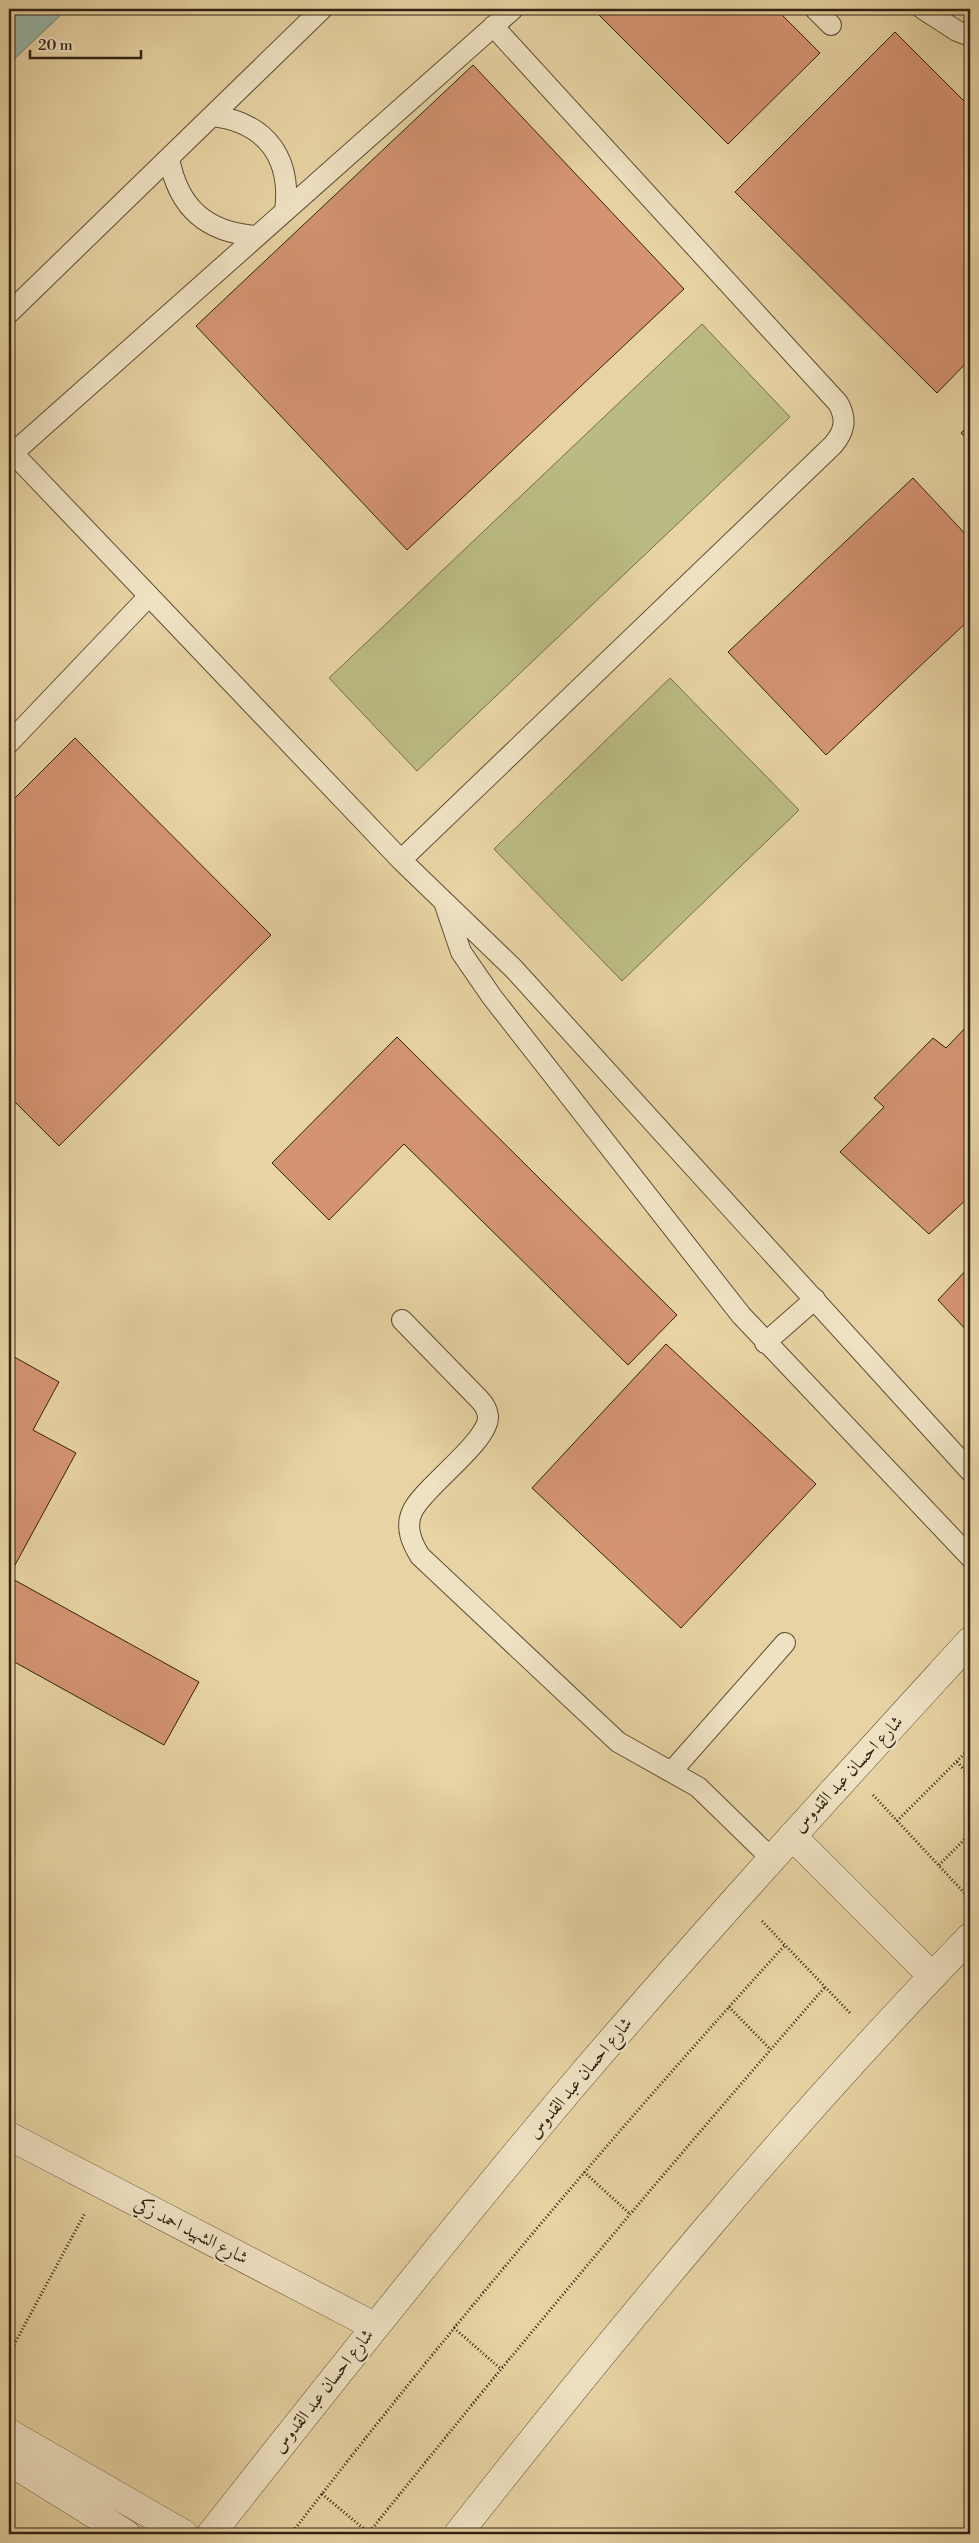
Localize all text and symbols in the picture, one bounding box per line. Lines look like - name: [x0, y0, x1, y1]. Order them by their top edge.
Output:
- scale bar: [30, 28, 141, 60]
- text: 20 m: [38, 36, 73, 55]
- street label: شارع احسان عبد القدوس: [788, 1711, 910, 1839]
- street label: شارع احسان عبد القدوس: [522, 2013, 640, 2145]
- street label: شارع الشهيد احمد زكي: [129, 2191, 252, 2272]
- street label: شارع احسان عبد القدوس: [267, 2324, 381, 2460]

